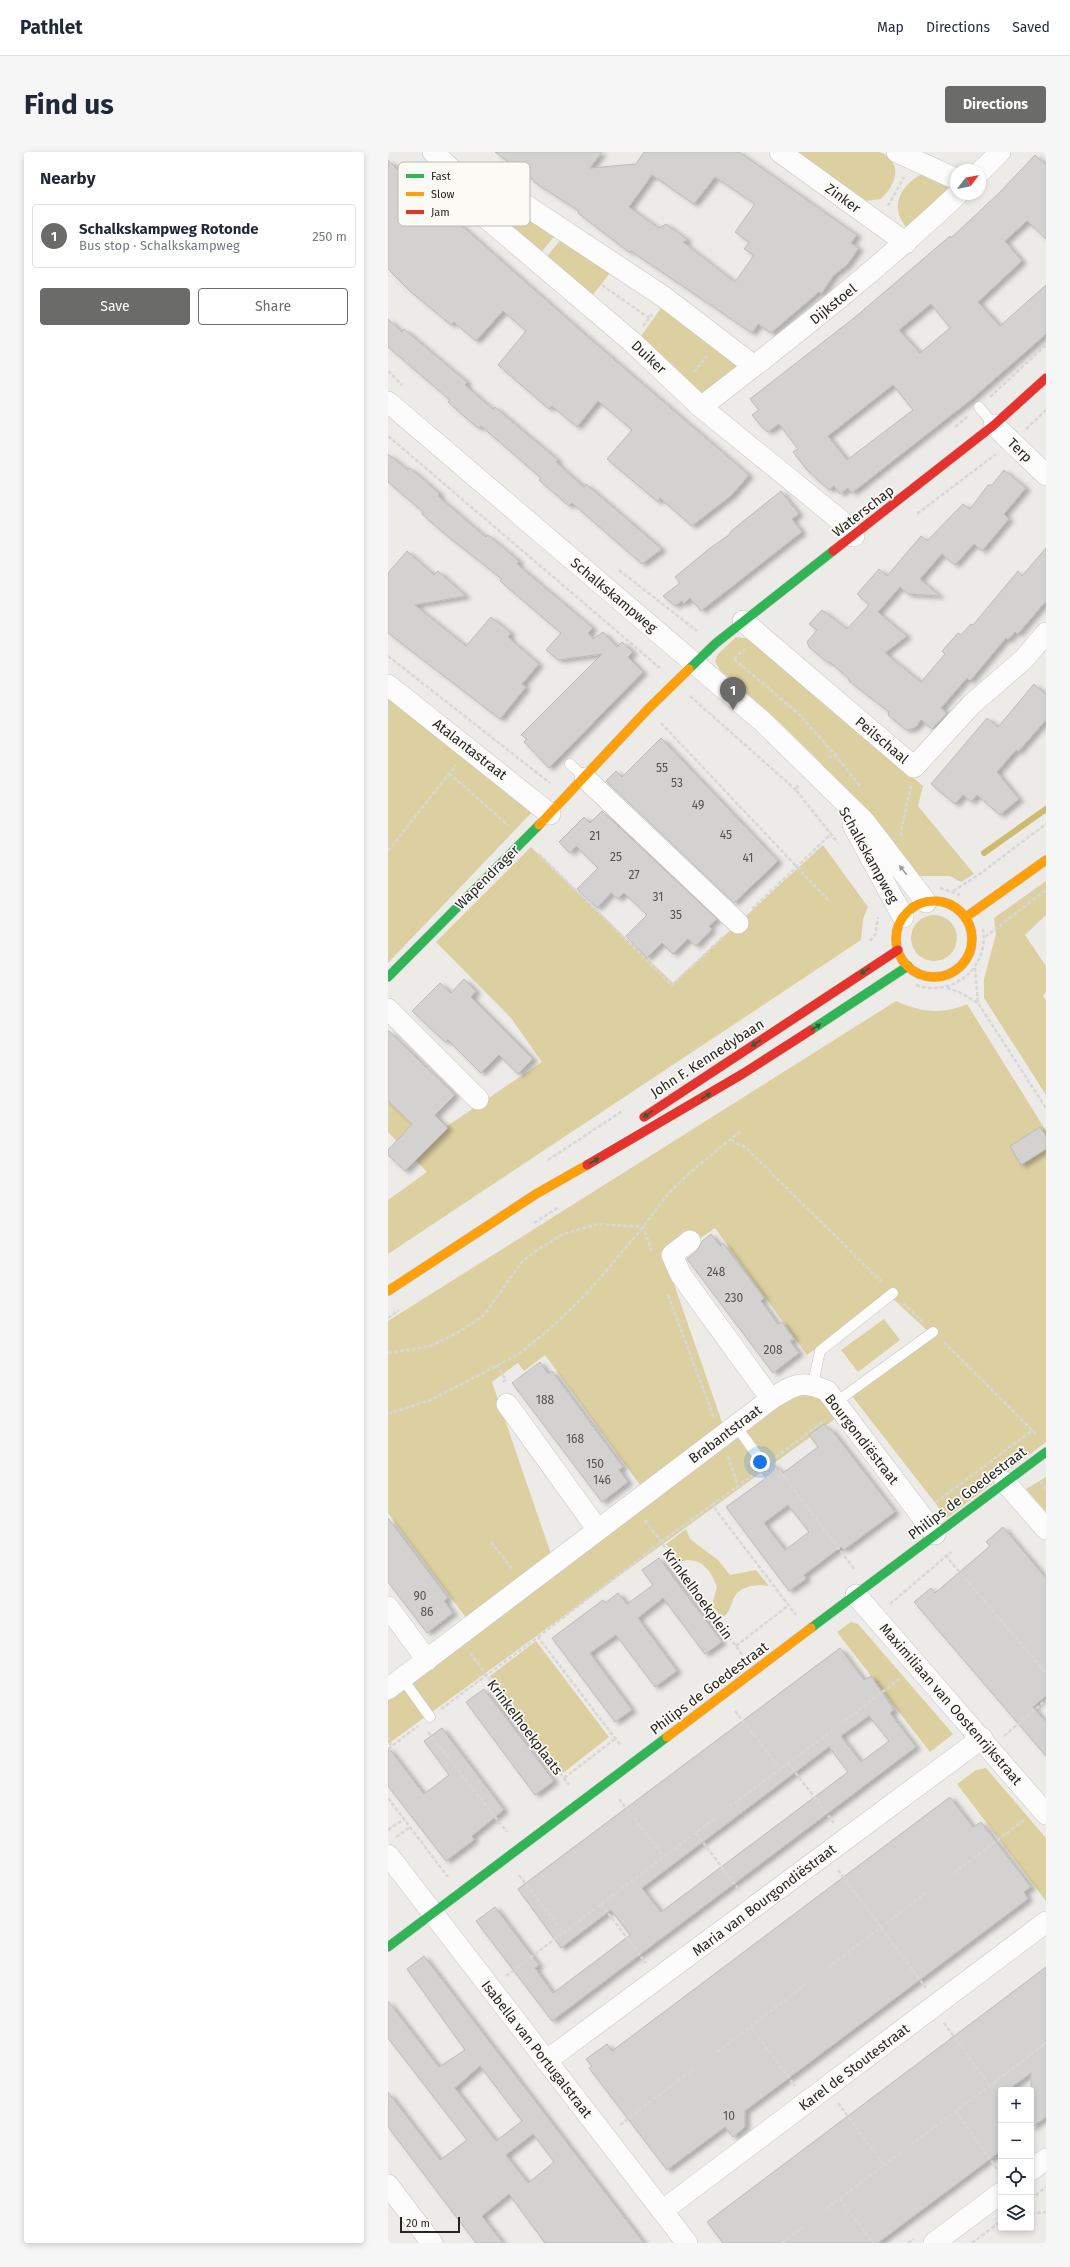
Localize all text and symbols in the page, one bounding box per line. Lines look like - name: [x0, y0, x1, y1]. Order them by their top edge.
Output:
- text: Pathlet: [20, 16, 83, 39]
- text: Map: [877, 19, 904, 36]
- text: Directions: [926, 19, 990, 36]
- text: Saved: [1012, 19, 1050, 36]
- button: Directions: [945, 86, 1046, 123]
- text: Find us: [24, 88, 114, 121]
- legend: [398, 162, 530, 226]
- north arrow: [950, 164, 986, 200]
- text: Nearby: [40, 168, 95, 189]
- text: Fast: [431, 170, 451, 183]
- street label: Zinker: [822, 180, 864, 217]
- text: Slow: [431, 188, 455, 201]
- text: Jam: [431, 206, 450, 219]
- text: Schalkskampweg Rotonde: [79, 220, 259, 238]
- text: 1: [51, 229, 57, 244]
- text: 250 m: [312, 229, 347, 244]
- text: Bus stop · Schalkskampweg: [79, 238, 240, 253]
- street label: Dijkstoel: [806, 280, 860, 328]
- button: Save: [40, 288, 190, 325]
- button: Share: [198, 288, 348, 325]
- street label: Duiker: [628, 337, 670, 378]
- street label: Terp: [1004, 435, 1036, 466]
- street label: Waterschap: [829, 482, 898, 541]
- street label: Schalkskampweg: [567, 554, 661, 637]
- pin: 1: [720, 677, 746, 710]
- street label: Peilschaal: [852, 713, 912, 767]
- street label: Atalantastraat: [429, 715, 511, 784]
- house number: 55: [656, 761, 668, 775]
- house number: 53: [671, 776, 683, 790]
- house number: 49: [692, 798, 704, 812]
- street label: Schalkskampweg: [835, 804, 902, 907]
- house number: 45: [720, 828, 732, 842]
- house number: 21: [590, 829, 600, 843]
- street label: Wapendrager: [452, 841, 523, 913]
- house number: 25: [610, 850, 622, 864]
- house number: 41: [743, 851, 753, 865]
- one-way arrow: [898, 865, 907, 876]
- house number: 27: [628, 868, 640, 882]
- house number: 31: [653, 890, 663, 904]
- house number: 35: [670, 908, 682, 922]
- one-way arrow: [860, 967, 870, 975]
- street label: John F. Kennedybaan: [647, 1015, 767, 1101]
- one-way arrow: [811, 1023, 822, 1031]
- one-way arrow: [751, 1039, 762, 1047]
- one-way arrow: [701, 1092, 711, 1100]
- one-way arrow: [642, 1111, 654, 1118]
- one-way arrow: [588, 1158, 600, 1165]
- house number: 248: [707, 1265, 726, 1279]
- house number: 230: [725, 1291, 744, 1305]
- house number: 208: [763, 1343, 783, 1357]
- street label: Bourgondiëstraat: [821, 1391, 903, 1489]
- house number: 188: [536, 1393, 555, 1407]
- street label: Brabantstraat: [686, 1401, 766, 1467]
- house number: 168: [566, 1432, 584, 1446]
- street label: Philips de Goedestraat: [905, 1443, 1031, 1543]
- your location: [750, 1452, 770, 1472]
- house number: 150: [586, 1457, 604, 1471]
- house number: 146: [593, 1473, 611, 1487]
- street label: Krinkelhoekplein: [659, 1546, 736, 1643]
- house number: 90: [414, 1589, 427, 1603]
- house number: 86: [420, 1605, 434, 1619]
- street label: Maximiliaan van Oostenrijkstraat: [876, 1620, 1026, 1789]
- street label: Philips de Goedestraat: [647, 1638, 773, 1738]
- street label: Krinkelhoekplaats: [483, 1676, 566, 1779]
- street label: Maria van Bourgondiëstraat: [689, 1840, 840, 1960]
- street label: Isabella van Portugalstraat: [478, 1977, 596, 2122]
- street label: Karel de Stoutestraat: [796, 2020, 914, 2114]
- map controls: [998, 2087, 1034, 2231]
- button: +: [998, 2087, 1034, 2123]
- house number: 10: [723, 2109, 735, 2123]
- button: −: [998, 2123, 1034, 2159]
- button: locate: [998, 2159, 1034, 2195]
- button: layers: [998, 2195, 1034, 2231]
- scale bar: [400, 2215, 460, 2234]
- text: 20 m: [406, 2217, 430, 2230]

